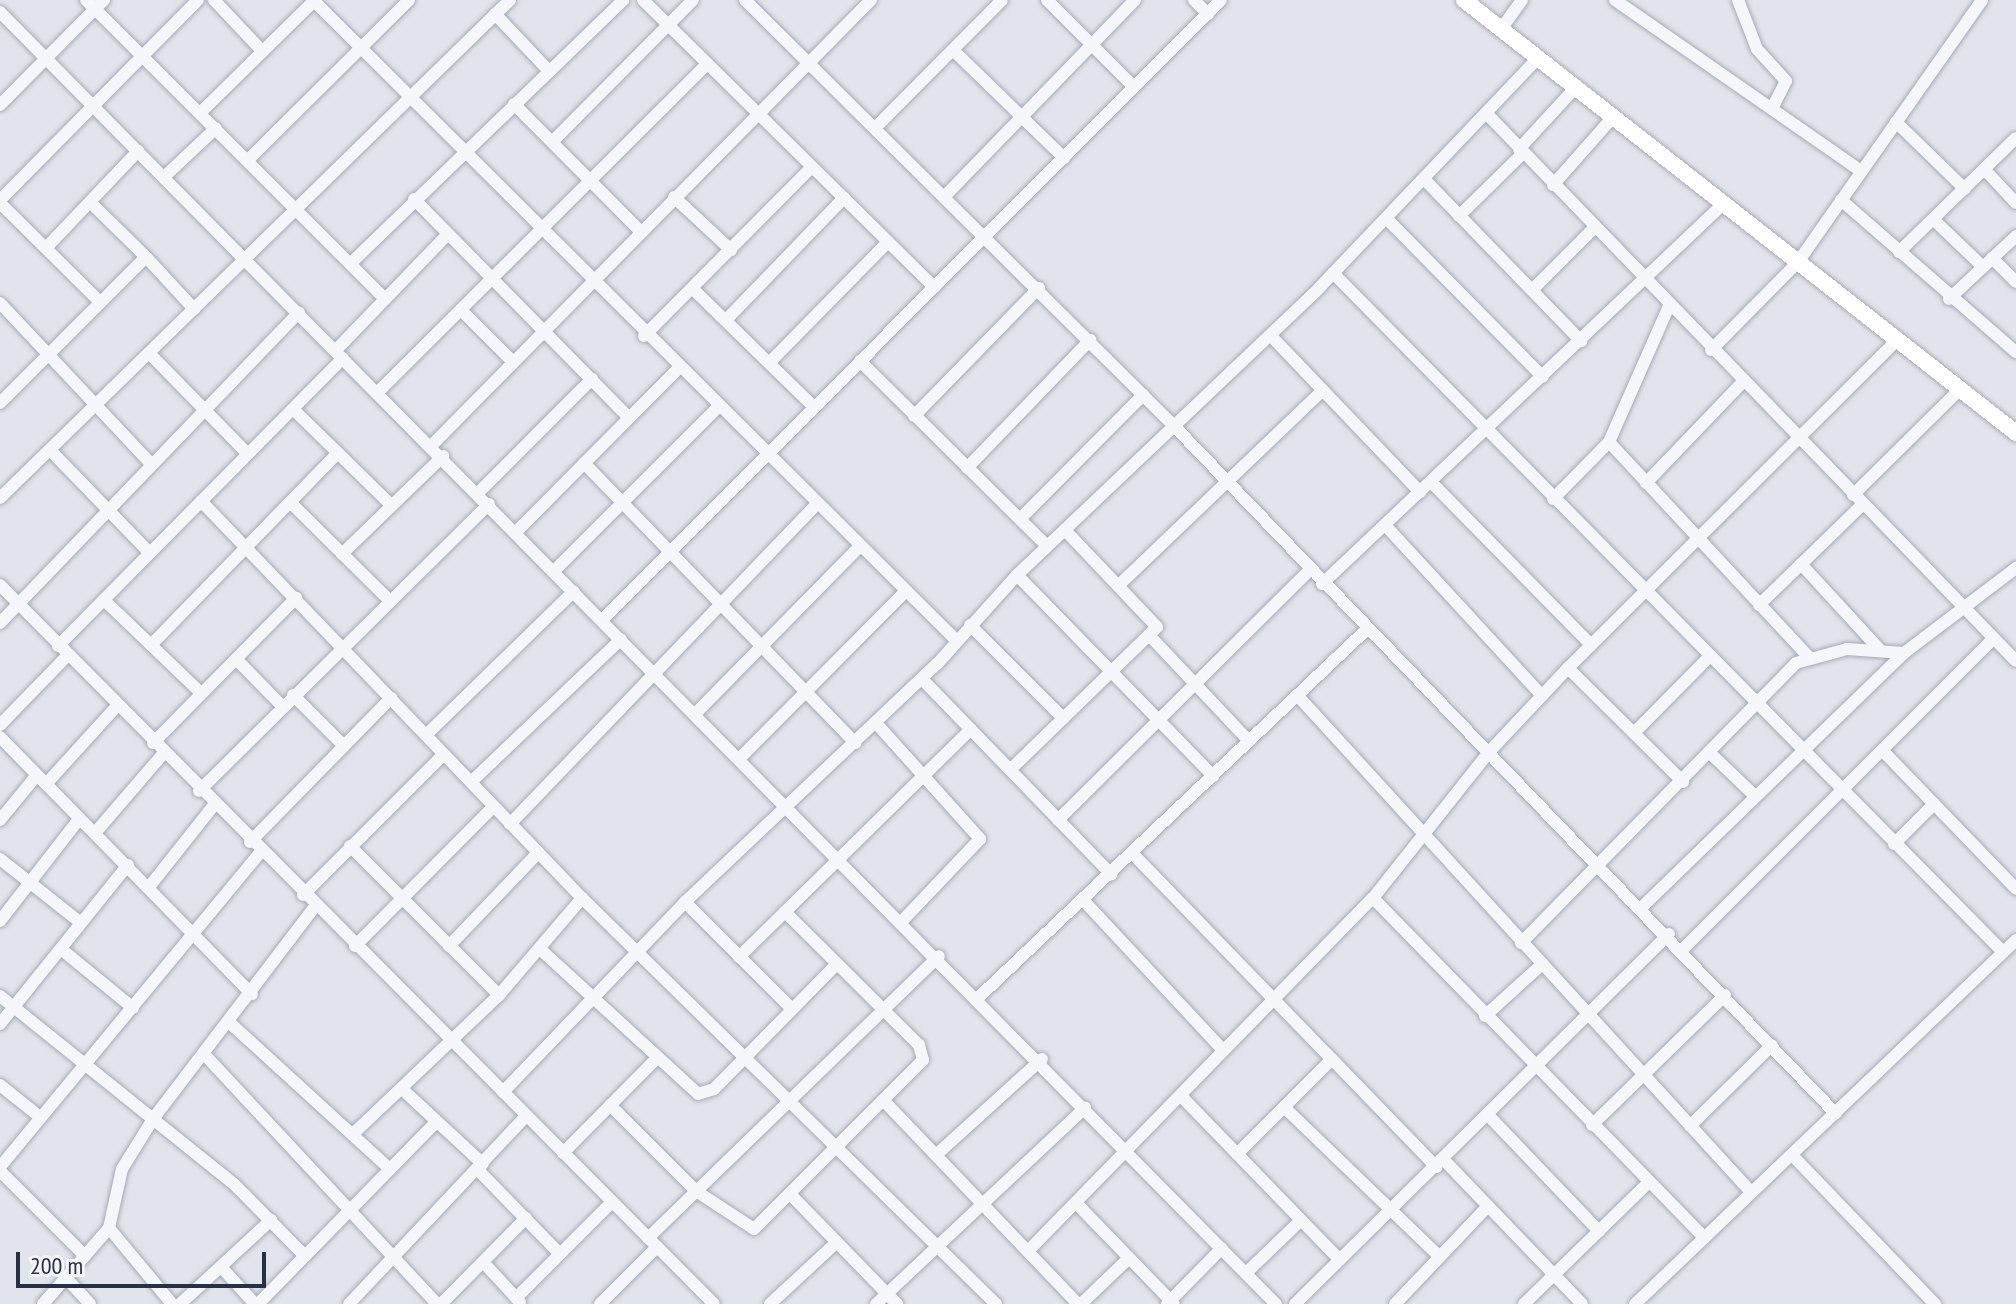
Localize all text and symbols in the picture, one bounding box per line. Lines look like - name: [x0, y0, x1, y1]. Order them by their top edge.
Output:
- scale bar: [20, 1236, 270, 1286]
- text: 200 m: [30, 1250, 83, 1281]

